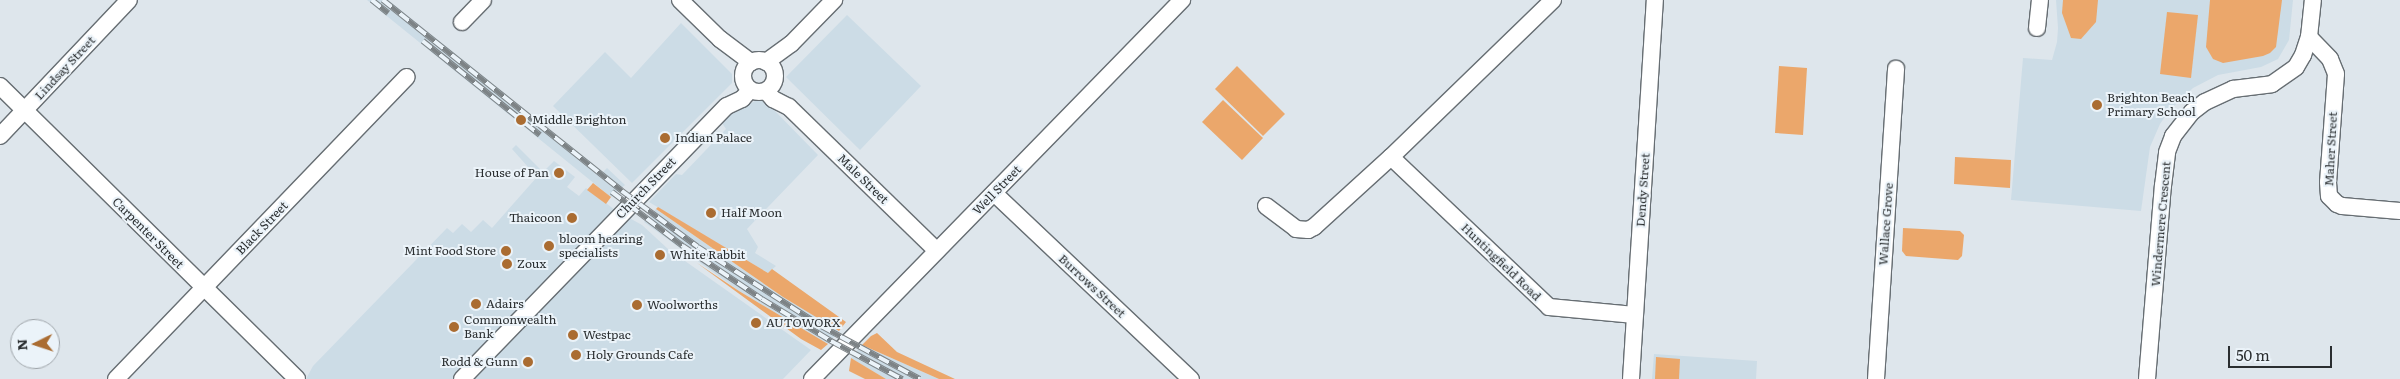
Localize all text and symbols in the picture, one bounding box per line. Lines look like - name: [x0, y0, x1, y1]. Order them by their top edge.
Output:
- street label: Lindsay Street: [32, 33, 98, 103]
- place label: Brighton Beach Primary School: [2107, 91, 2196, 119]
- marker: Brighton Beach Primary School: [2091, 99, 2103, 111]
- street label: Maher Street: [2322, 111, 2340, 187]
- marker: Middle Brighton: [514, 113, 528, 127]
- place label: Middle Brighton: [532, 113, 626, 127]
- place label: Indian Palace: [675, 131, 752, 145]
- marker: Indian Palace: [659, 132, 671, 144]
- street label: Male Street: [835, 151, 891, 207]
- street label: Dendy Street: [1633, 153, 1653, 227]
- street label: Church Street: [613, 154, 679, 222]
- street label: Windermere Crescent: [2148, 161, 2174, 287]
- street label: Well Street: [970, 162, 1024, 218]
- place label: House of Pan: [475, 166, 549, 180]
- marker: House of Pan: [553, 167, 565, 179]
- street label: Wallace Grove: [1876, 182, 1896, 266]
- street label: Carpenter Street: [109, 194, 187, 272]
- street label: Black Street: [233, 198, 291, 258]
- place label: Half Moon: [721, 206, 782, 220]
- marker: Half Moon: [705, 207, 717, 219]
- place label: Thaicoon: [509, 211, 562, 225]
- marker: Thaicoon: [566, 212, 578, 224]
- street label: Huntingfield Road: [1458, 220, 1544, 304]
- place label: bloom hearing specialists: [559, 232, 643, 260]
- marker: bloom hearing specialists: [543, 240, 555, 252]
- place label: Mint Food Store: [404, 244, 496, 258]
- marker: Mint Food Store: [500, 245, 512, 257]
- place label: White Rabbit: [670, 248, 745, 262]
- marker: White Rabbit: [654, 249, 666, 261]
- street label: Burrows Street: [1056, 251, 1128, 321]
- place label: Zoux: [517, 257, 546, 271]
- marker: Zoux: [501, 258, 513, 270]
- place label: Adairs: [486, 297, 524, 311]
- marker: Adairs: [470, 298, 482, 310]
- place label: Woolworths: [647, 298, 718, 312]
- marker: Woolworths: [631, 299, 643, 311]
- place label: Commonwealth Bank: [464, 313, 556, 341]
- place label: AUTOWORX: [766, 316, 841, 330]
- marker: AUTOWORX: [750, 317, 762, 329]
- north arrow: [10, 319, 60, 369]
- marker: Commonwealth Bank: [448, 321, 460, 333]
- place label: Westpac: [583, 328, 631, 342]
- marker: Westpac: [567, 329, 579, 341]
- scale bar: [2230, 336, 2334, 368]
- text: N: [11, 338, 31, 352]
- text: 50 m: [2236, 343, 2270, 366]
- place label: Holy Grounds Cafe: [586, 348, 693, 362]
- marker: Holy Grounds Cafe: [570, 349, 582, 361]
- place label: Rodd & Gunn: [441, 355, 518, 369]
- marker: Rodd & Gunn: [522, 356, 534, 368]

